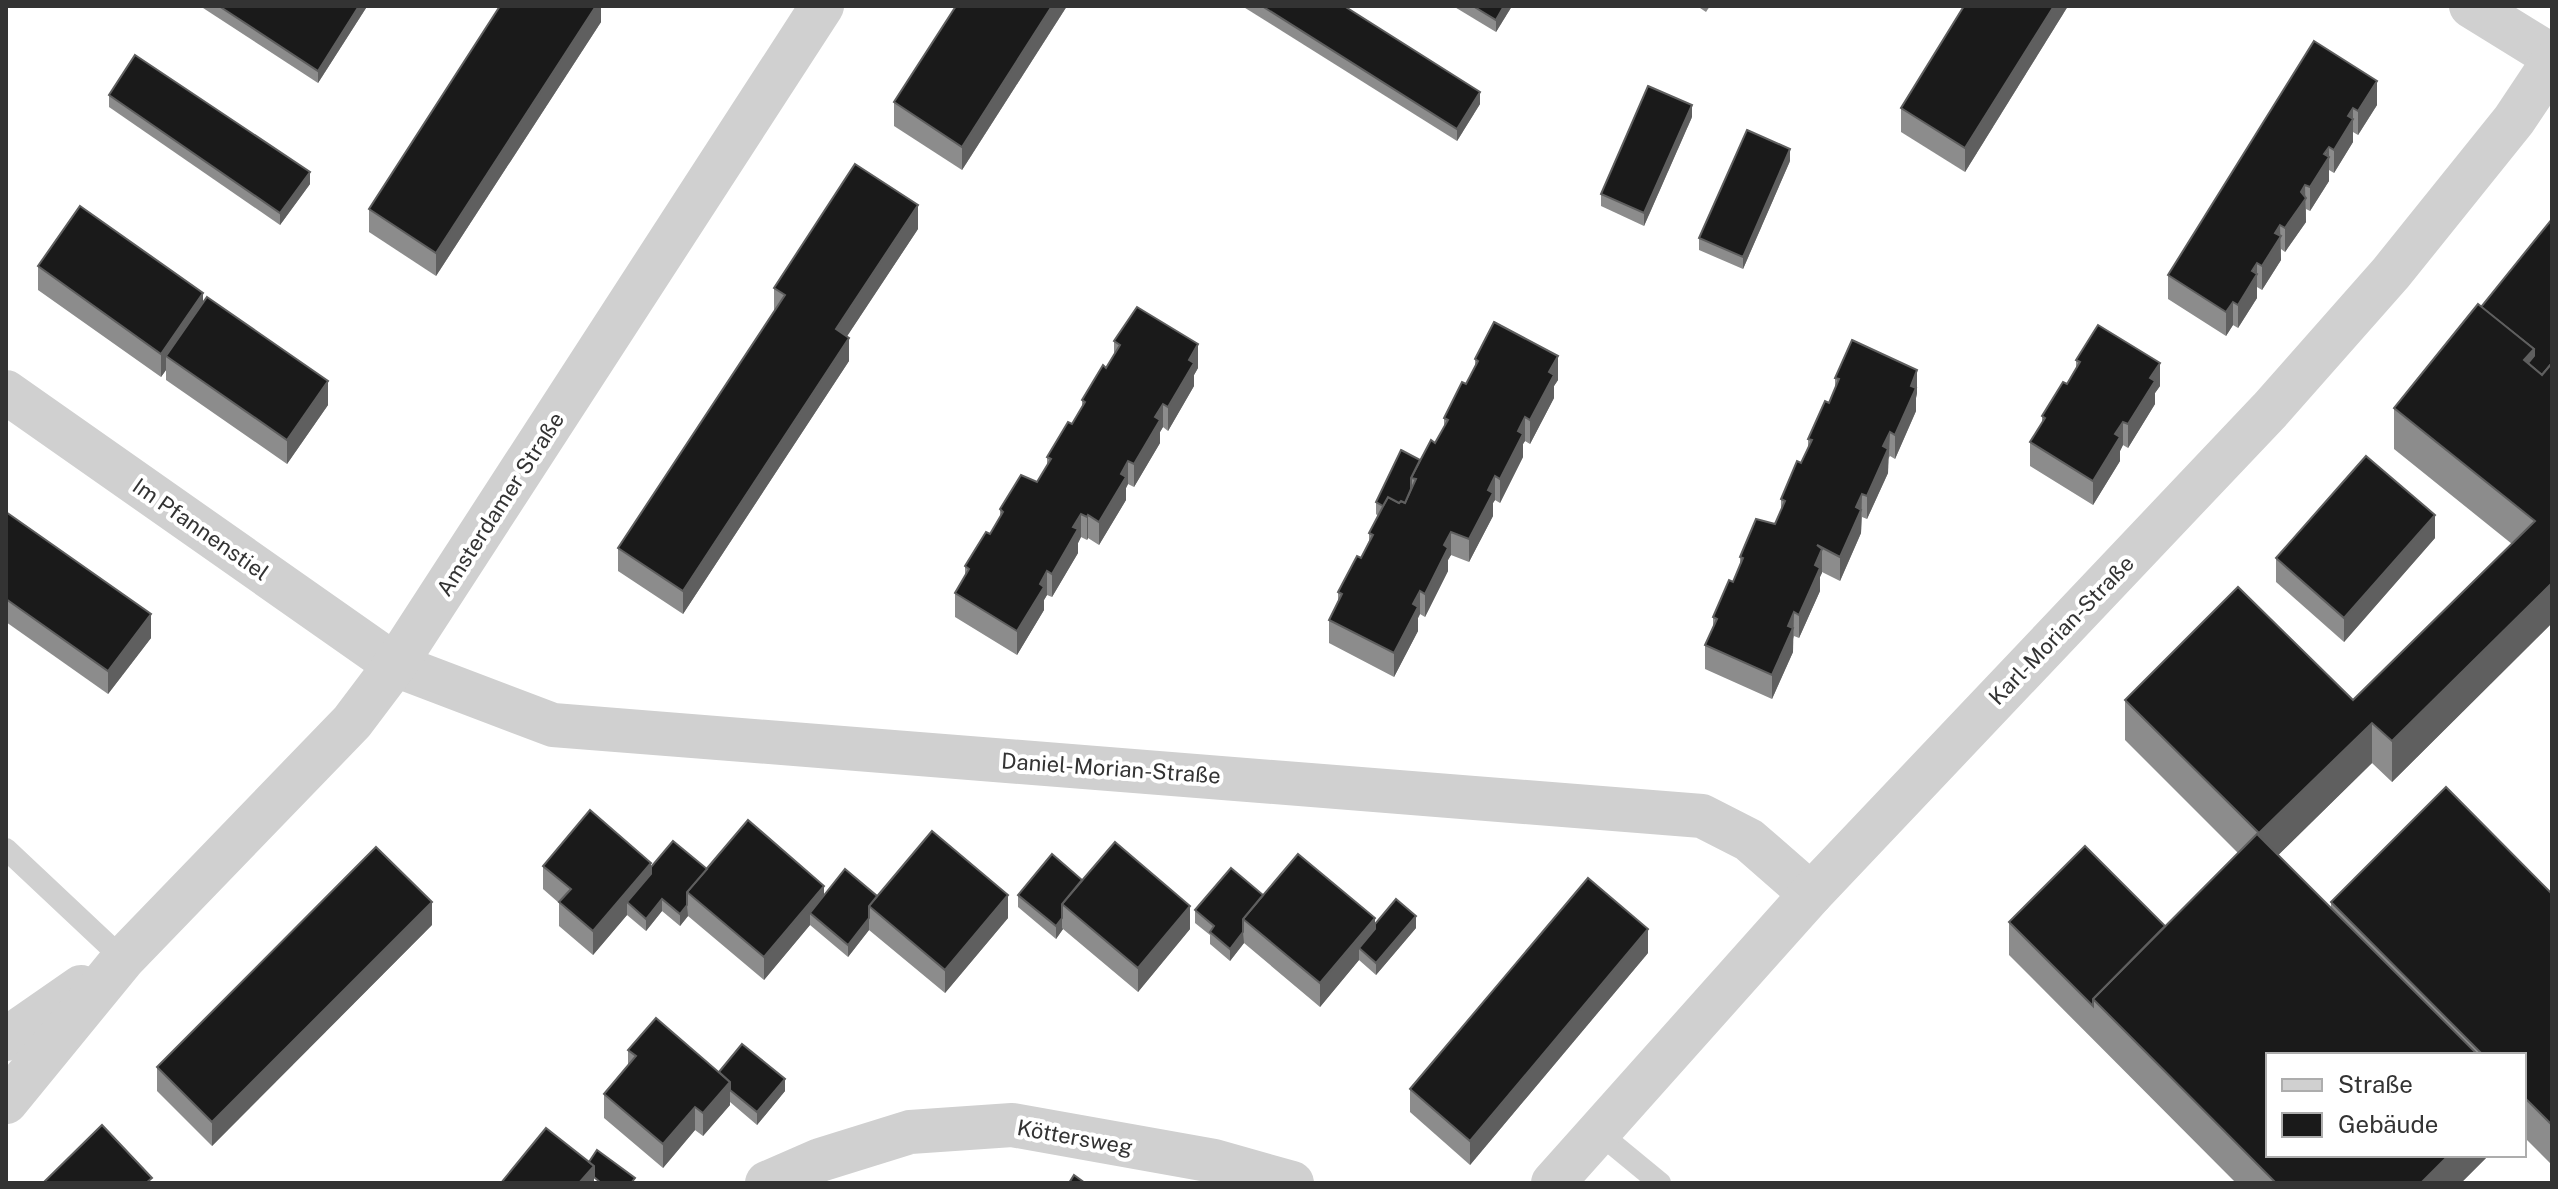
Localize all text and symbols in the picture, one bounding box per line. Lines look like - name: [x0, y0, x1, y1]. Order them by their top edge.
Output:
- street label: Amsterdamer Straße: [431, 407, 569, 601]
- street label: Im Pfannenstiel: [128, 472, 274, 586]
- street label: Karl-Morian-Straße: [1983, 550, 2139, 710]
- street label: Daniel-Morian-Straße: [1000, 747, 1222, 789]
- legend: [2266, 1053, 2526, 1157]
- text: Straße: [2338, 1070, 2413, 1098]
- text: Gebäude: [2338, 1110, 2438, 1138]
- street label: Köttersweg: [1015, 1114, 1135, 1160]

